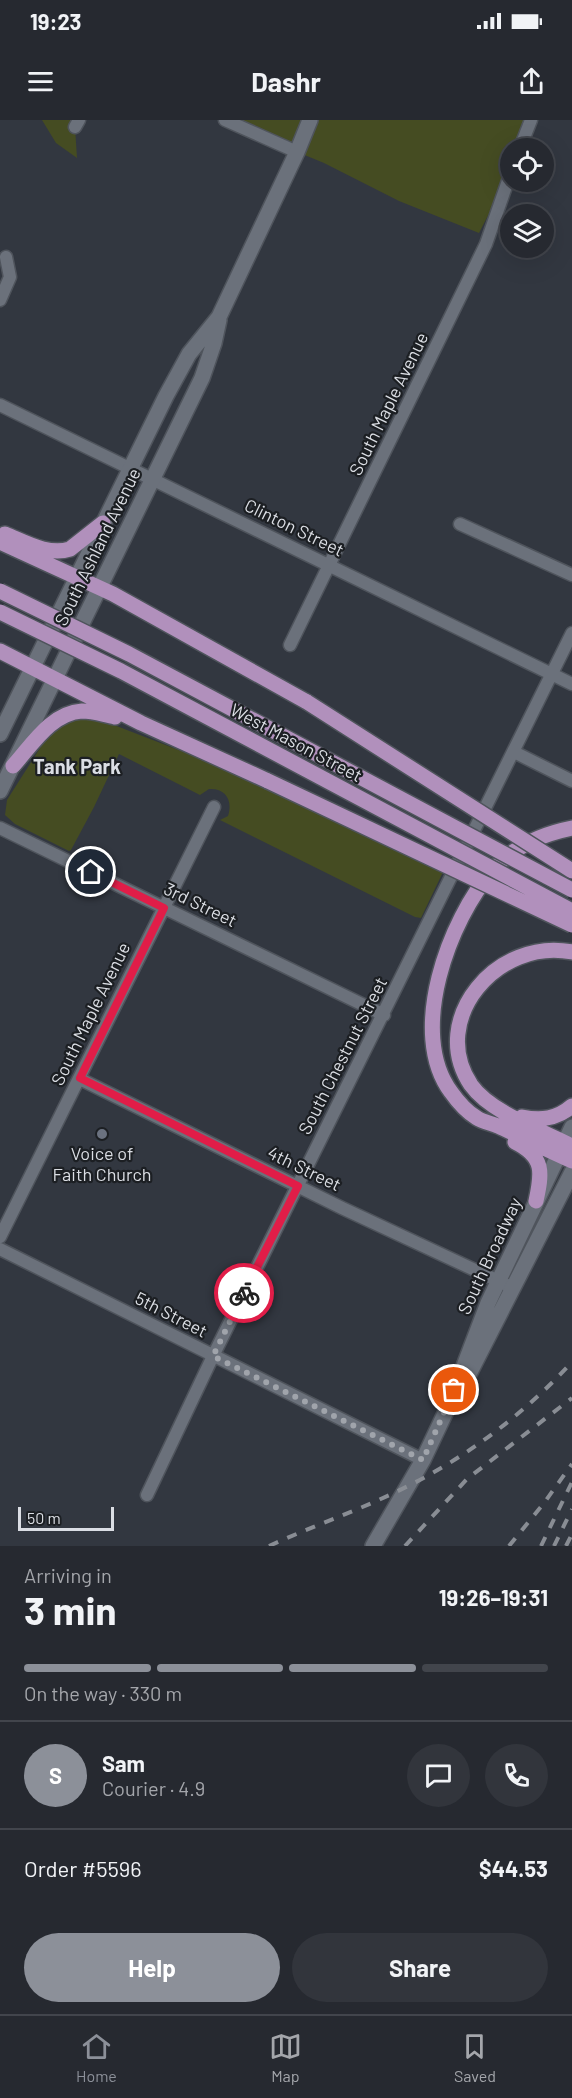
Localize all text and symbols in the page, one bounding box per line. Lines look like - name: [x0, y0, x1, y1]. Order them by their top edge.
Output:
- text: 19:23: [30, 8, 81, 34]
- icon: menu: [24, 65, 57, 98]
- text: Dashr: [251, 65, 321, 97]
- icon: share: [515, 65, 548, 98]
- map controls: [500, 138, 554, 258]
- button: locate: [500, 138, 554, 192]
- button: layers: [500, 204, 554, 258]
- street label: South Maple Avenue: [344, 328, 432, 479]
- street label: South Ashland Avenue: [49, 464, 145, 629]
- street label: Clinton Street: [241, 494, 348, 561]
- street label: West Mason Street: [227, 698, 366, 786]
- district label: Tank Park: [33, 754, 121, 778]
- pin: [65, 846, 116, 897]
- icon: home: [74, 855, 107, 888]
- street label: 3rd Street: [160, 877, 240, 931]
- street label: South Maple Avenue: [46, 938, 134, 1089]
- street label: South Chestnut Street: [293, 973, 391, 1138]
- marker: Voice of Faith Church: [95, 1127, 109, 1141]
- street label: 4th Street: [264, 1141, 345, 1195]
- place label: Voice of Faith Church: [52, 1142, 152, 1185]
- street label: South Broadway: [452, 1194, 526, 1318]
- courier: [214, 1263, 274, 1323]
- icon: bike: [228, 1277, 261, 1310]
- street label: 5th Street: [132, 1287, 211, 1342]
- pin: [428, 1364, 479, 1415]
- icon: bag: [437, 1373, 470, 1406]
- scale bar: [18, 1504, 114, 1532]
- text: 50 m: [27, 1508, 61, 1527]
- text: Arriving in: [24, 1563, 112, 1587]
- text: 19:26–19:31: [439, 1584, 548, 1610]
- text: 3 min: [24, 1586, 117, 1633]
- text: On the way · 330 m: [24, 1681, 182, 1705]
- button: chat: [407, 1744, 470, 1807]
- button: phone: [485, 1744, 548, 1807]
- text: Sam: [102, 1750, 145, 1776]
- text: S: [49, 1762, 62, 1788]
- text: Courier · 4.9: [102, 1776, 205, 1800]
- text: Order #5596: [24, 1855, 142, 1881]
- text: $44.53: [479, 1855, 548, 1881]
- button: Help: [24, 1933, 280, 2002]
- button: Share: [292, 1933, 548, 2002]
- tab: Home: [76, 2030, 117, 2085]
- tab: Map: [269, 2030, 302, 2085]
- tab: Saved: [454, 2030, 496, 2085]

